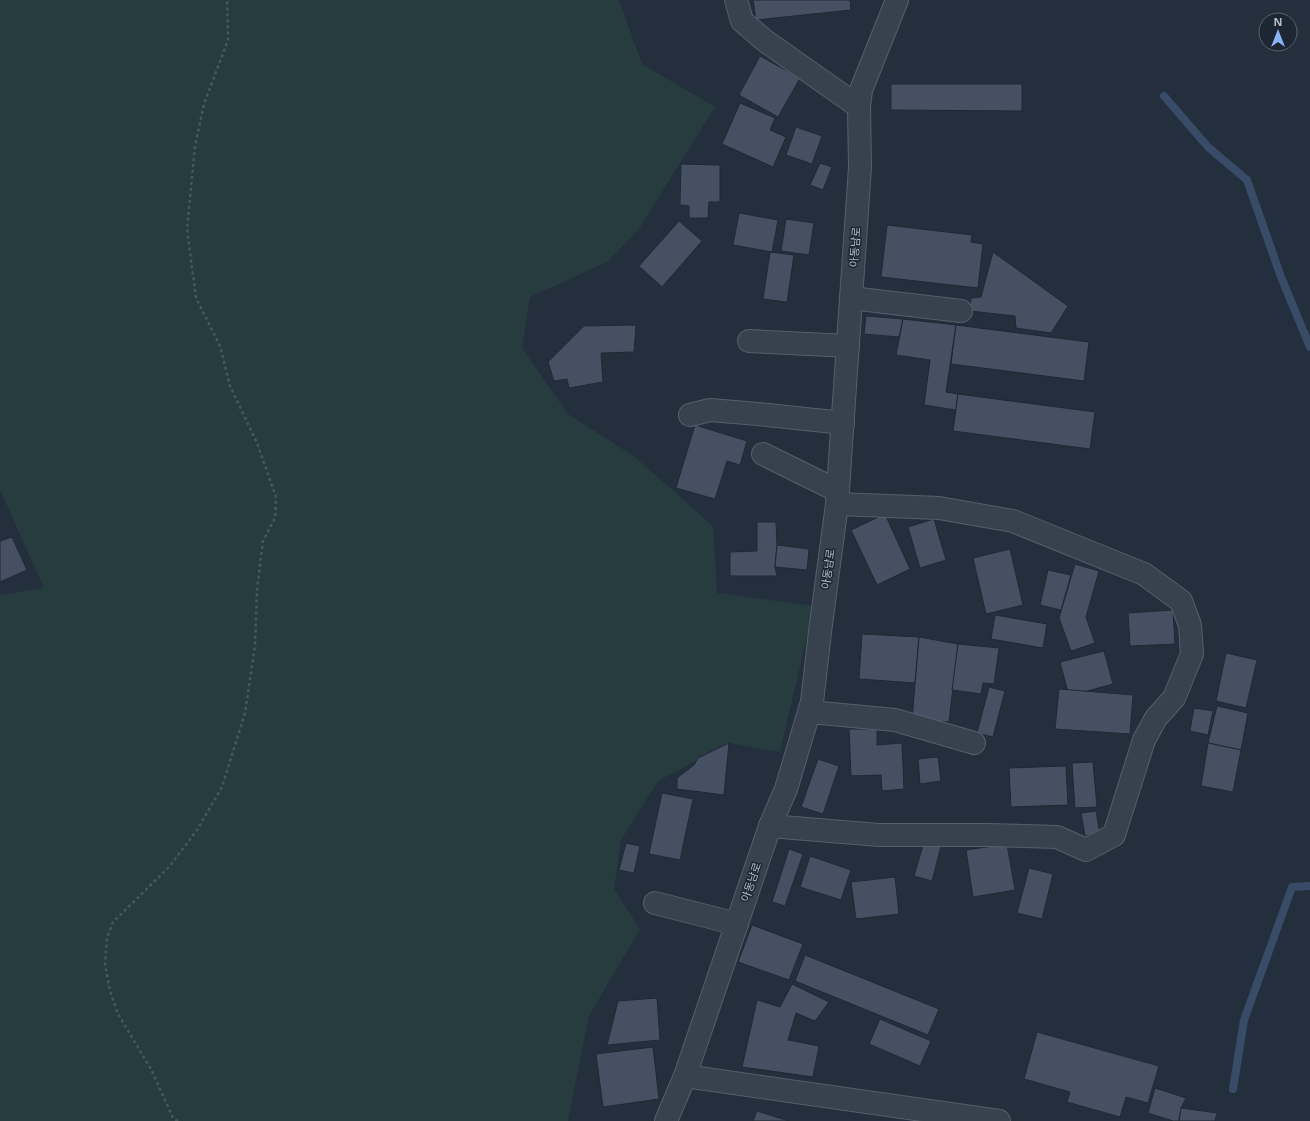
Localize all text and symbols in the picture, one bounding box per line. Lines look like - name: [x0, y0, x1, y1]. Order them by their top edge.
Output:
- north arrow: [1258, 12, 1298, 52]
- text: N: [1274, 14, 1282, 29]
- street label: 아동남로: [846, 226, 863, 268]
- street label: 아동남로: [817, 548, 838, 590]
- street label: 아동남로: [737, 860, 764, 903]

